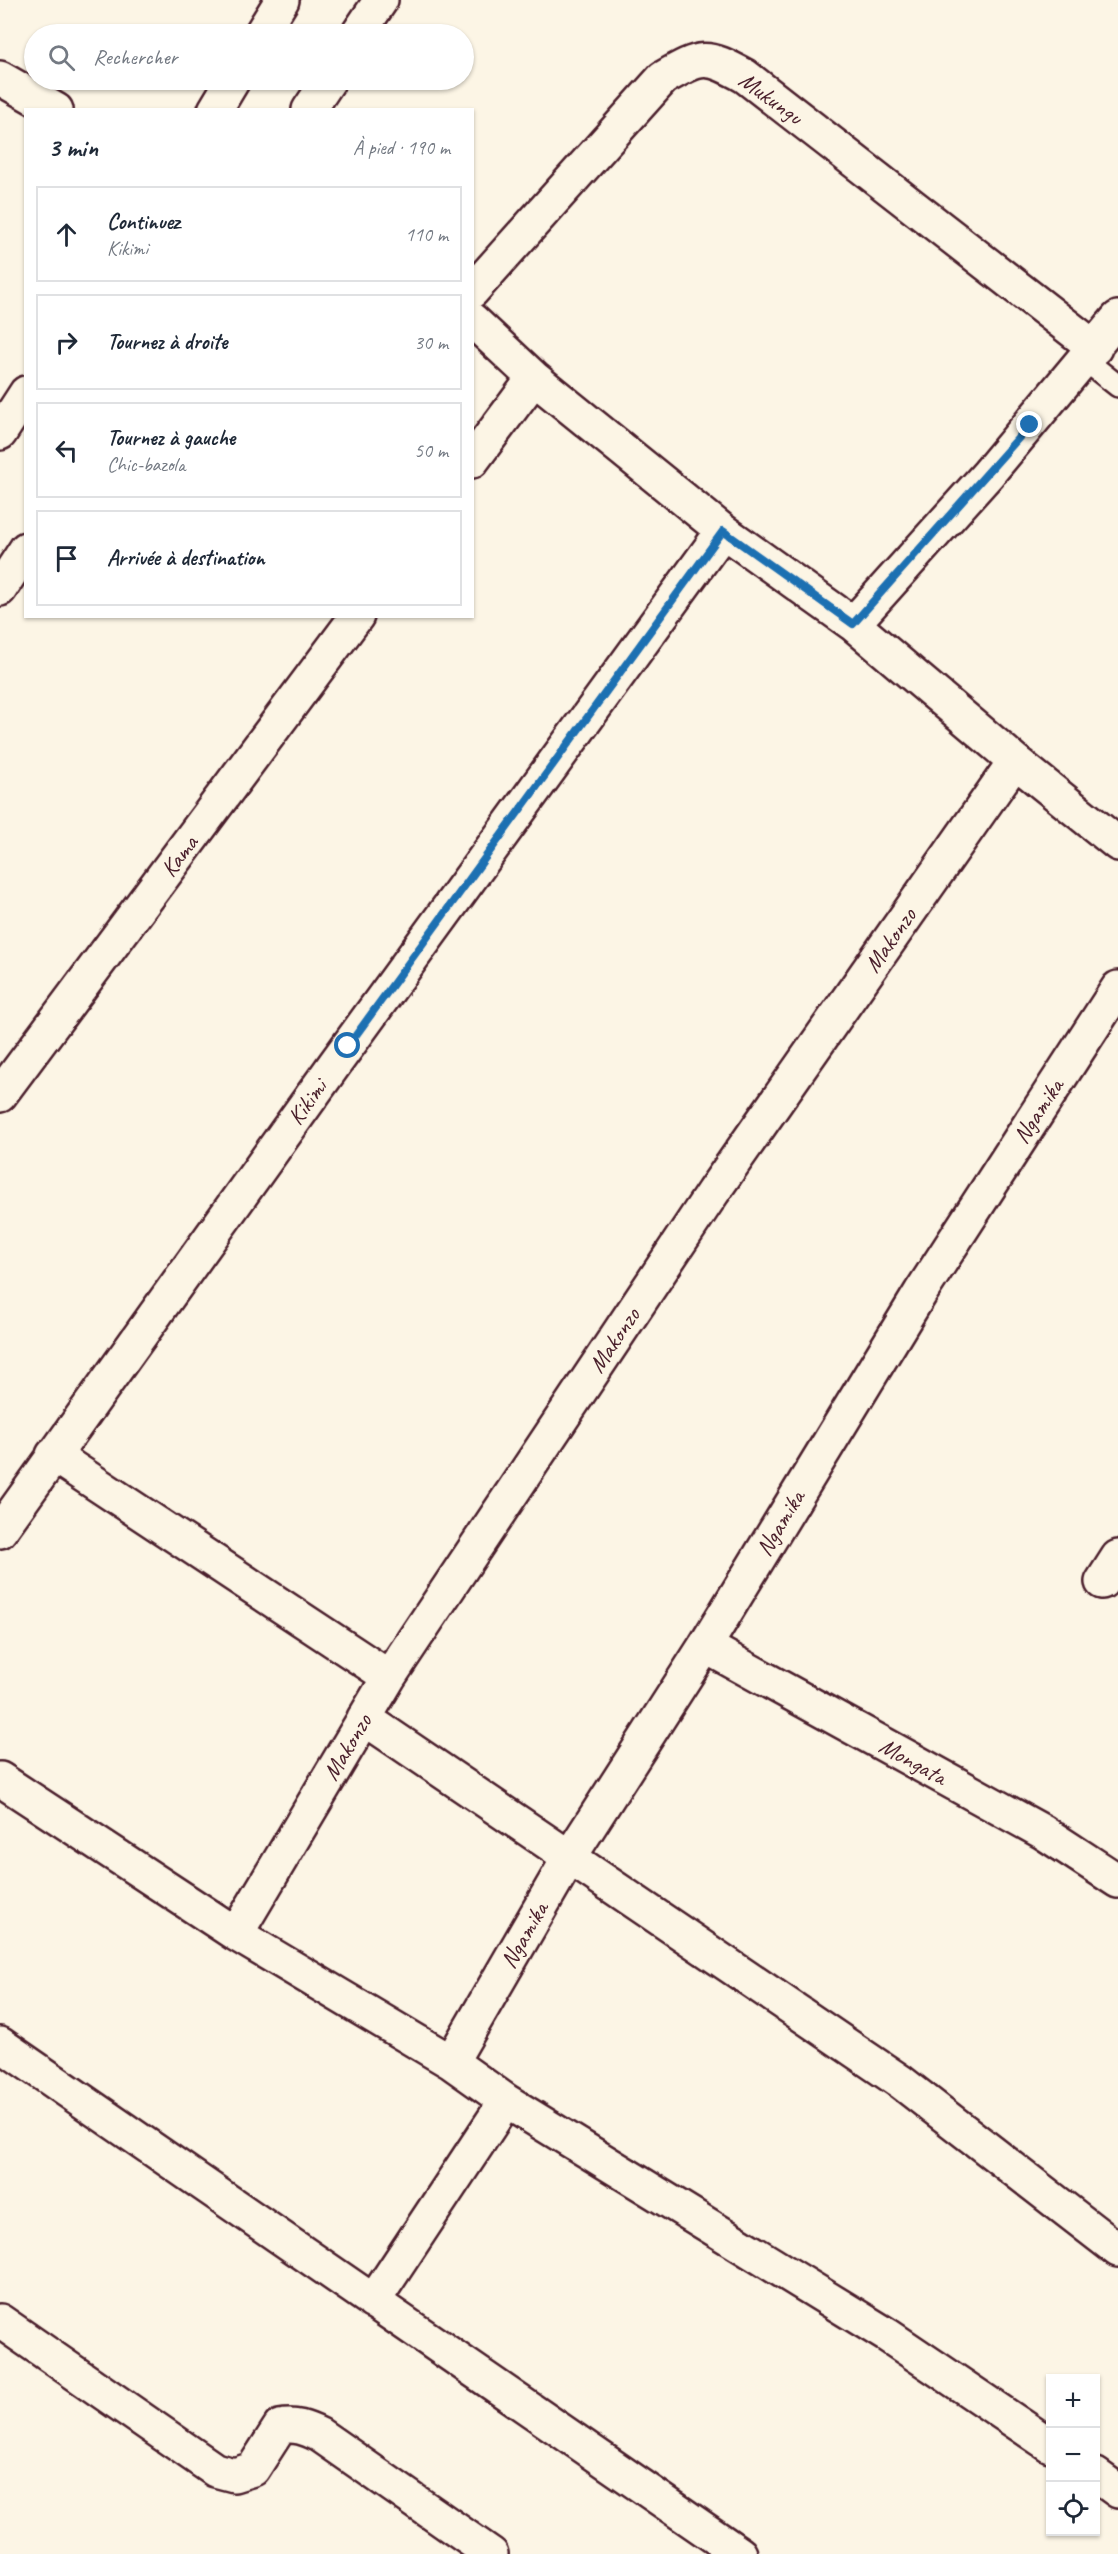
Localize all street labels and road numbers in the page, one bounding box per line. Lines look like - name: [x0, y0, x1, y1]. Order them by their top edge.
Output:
- street label: Mukungu: [733, 65, 811, 133]
- street label: Kama: [154, 828, 205, 883]
- street label: Makonzo: [857, 901, 924, 978]
- street label: Kikimi: [280, 1070, 336, 1131]
- street label: Ngamika: [1006, 1071, 1071, 1149]
- street label: Makonzo: [581, 1301, 647, 1378]
- street label: Ngamika: [749, 1483, 812, 1561]
- street label: Makonzo: [316, 1707, 379, 1786]
- street label: Mongata: [874, 1730, 954, 1793]
- street label: Ngamika: [493, 1895, 556, 1973]

